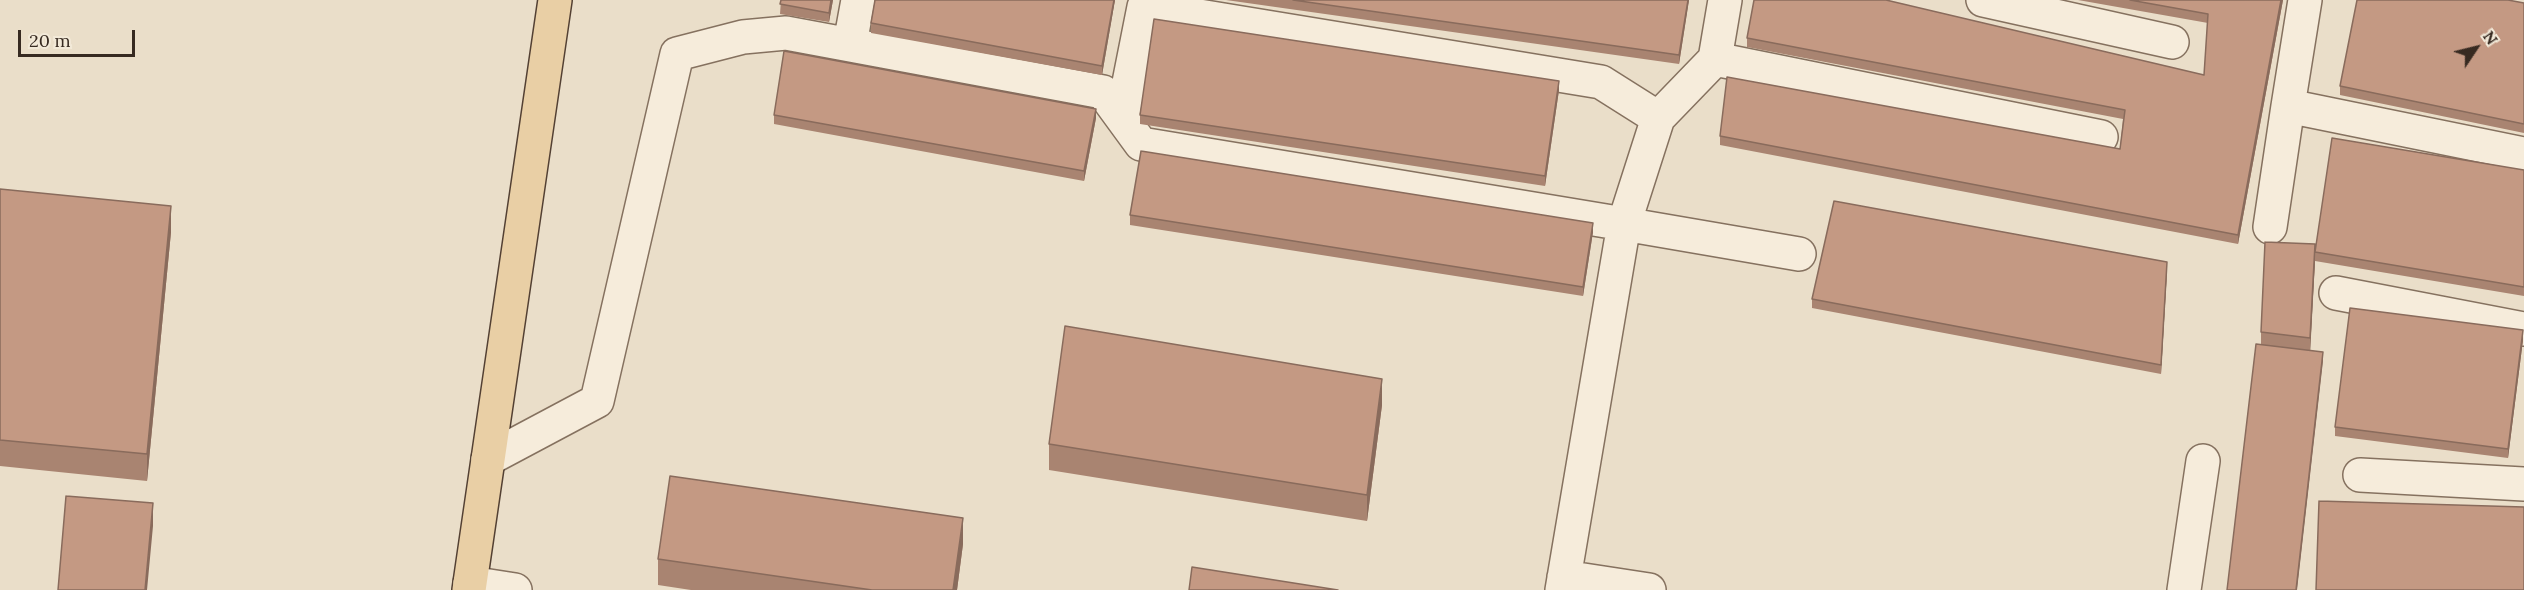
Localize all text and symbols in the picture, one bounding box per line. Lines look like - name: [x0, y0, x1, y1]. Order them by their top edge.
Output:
- scale bar: [21, 18, 138, 56]
- north arrow: [2446, 18, 2506, 78]
- text: N: [2479, 27, 2502, 48]
- text: 20 m: [29, 29, 71, 52]

